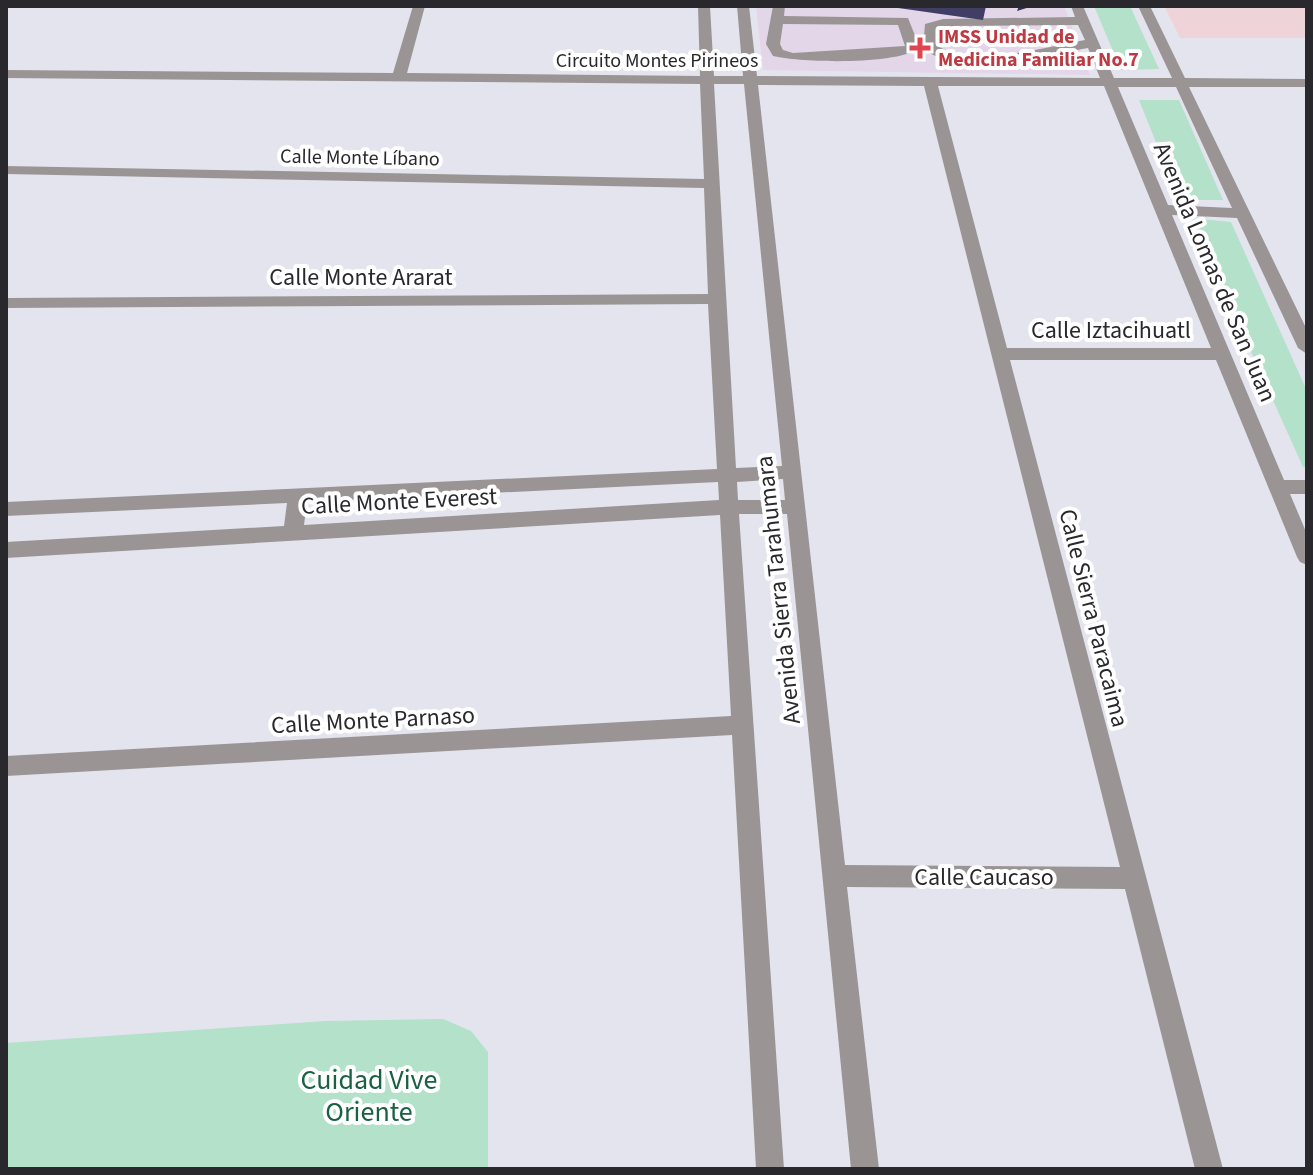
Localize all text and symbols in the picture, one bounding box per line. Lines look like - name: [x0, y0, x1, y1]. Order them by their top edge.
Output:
- place label: IMSS Unidad de Medicina Familiar No.7: [938, 23, 1139, 74]
- marker: IMSS Unidad de Medicina Familiar No.7: [909, 37, 931, 59]
- street label: Circuito Montes Pirineos: [556, 47, 758, 75]
- street label: Avenida Lomas de San Juan: [1144, 137, 1285, 407]
- street label: Calle Monte Líbano: [280, 143, 440, 173]
- street label: Calle Monte Ararat: [269, 260, 453, 295]
- street label: Calle Iztacihuatl: [1031, 313, 1191, 348]
- street label: Avenida Sierra Tarahumara: [747, 454, 810, 726]
- street label: Calle Monte Everest: [300, 479, 498, 524]
- street label: Calle Sierra Paracaima: [1049, 505, 1138, 731]
- street label: Calle Monte Parnaso: [270, 698, 476, 743]
- street label: Calle Caucaso: [914, 860, 1054, 895]
- park label: Cuidad Vive Oriente: [301, 1060, 437, 1132]

